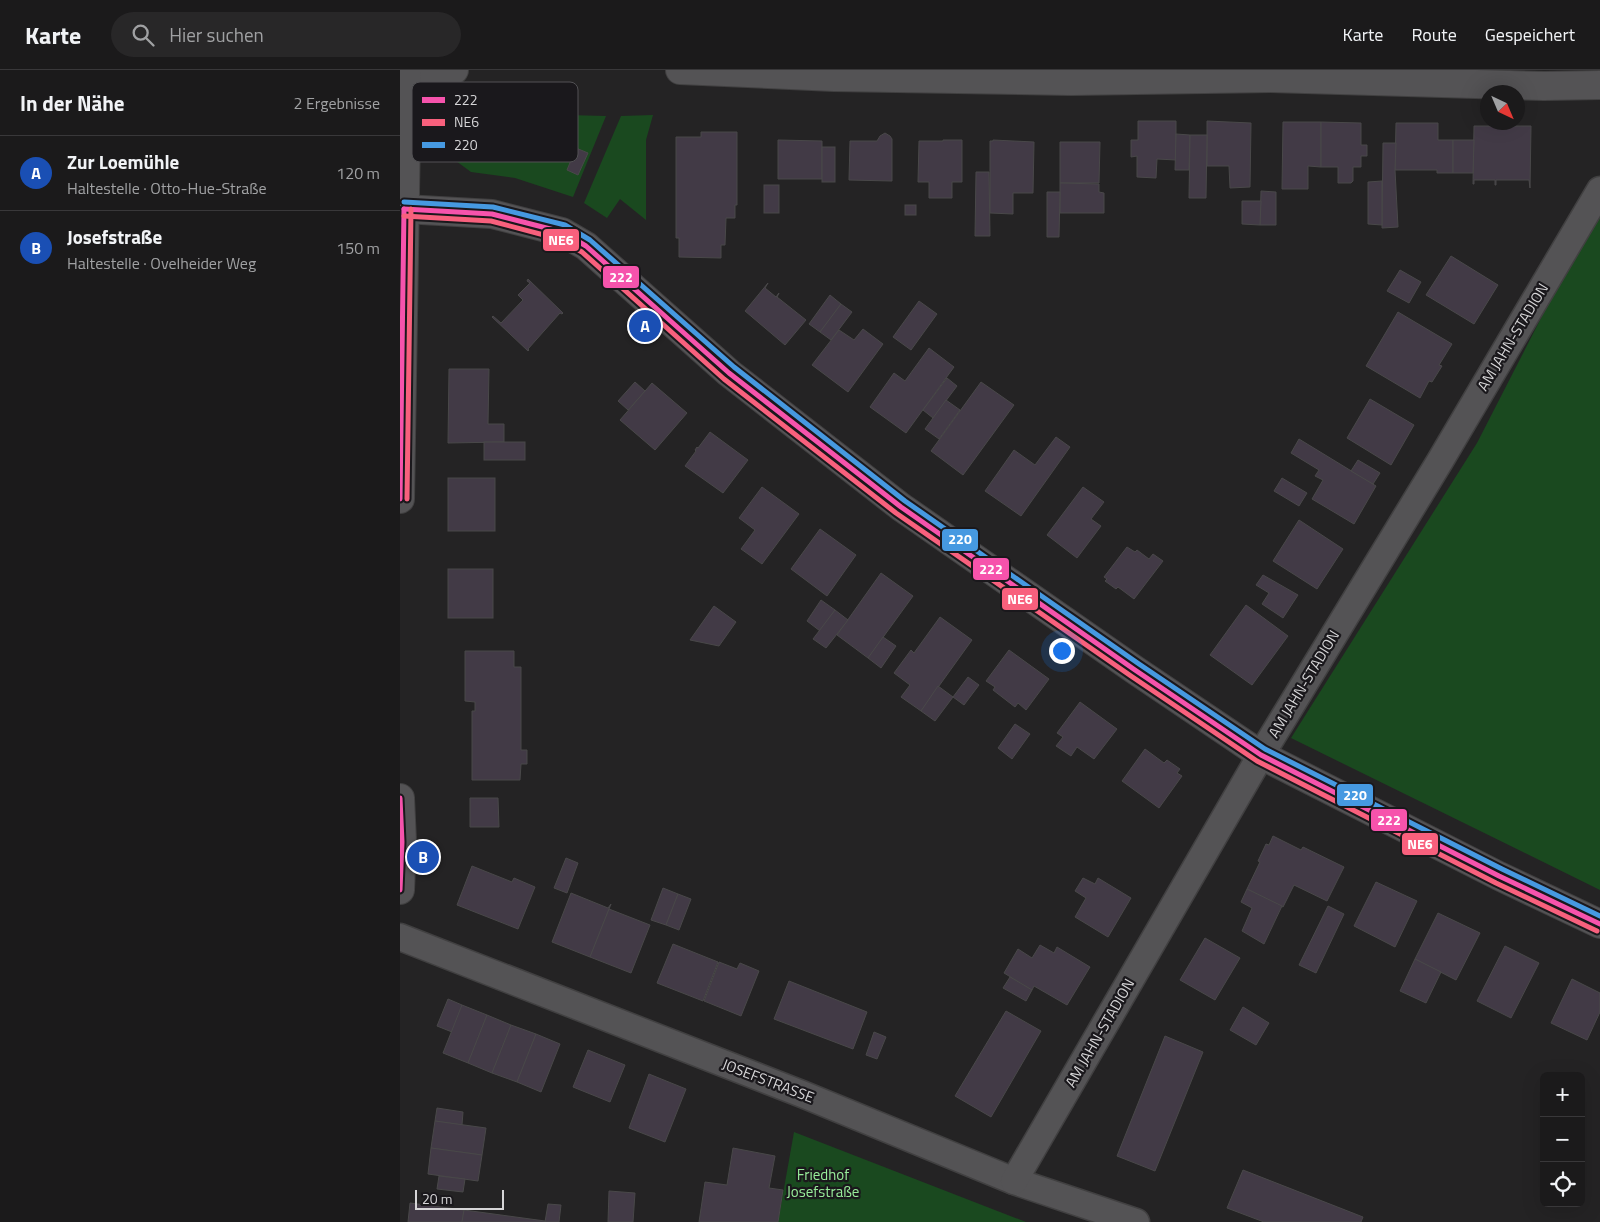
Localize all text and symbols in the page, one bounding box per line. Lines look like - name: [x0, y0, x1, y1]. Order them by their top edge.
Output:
- search box: [111, 12, 461, 57]
- text: Karte: [25, 17, 81, 53]
- text: Hier suchen: [169, 20, 264, 49]
- icon: search: [129, 21, 157, 49]
- text: Karte: [1342, 21, 1383, 48]
- text: Route: [1411, 21, 1457, 48]
- text: Gespeichert: [1485, 21, 1575, 48]
- legend: [412, 82, 578, 162]
- north arrow: [1480, 85, 1525, 130]
- text: In der Nähe: [20, 87, 125, 119]
- text: 222: [454, 89, 478, 110]
- text: 2 Ergebnisse: [293, 91, 380, 115]
- text: NE6: [454, 111, 479, 132]
- text: 220: [454, 134, 478, 155]
- text: Zur Loemühle: [67, 147, 179, 176]
- text: A: [31, 161, 41, 185]
- text: 120 m: [336, 161, 380, 185]
- text: Haltestelle · Otto-Hue-Straße: [67, 176, 267, 200]
- text: Josefstraße: [67, 222, 162, 251]
- line badge: NE6: [542, 228, 580, 252]
- text: NE6: [548, 229, 574, 250]
- text: B: [31, 236, 41, 260]
- text: 150 m: [336, 236, 380, 260]
- text: Haltestelle · Ovelheider Weg: [67, 251, 256, 275]
- line badge: 222: [602, 265, 640, 289]
- text: 222: [609, 266, 633, 287]
- street label: AM JAHN-STADION: [1471, 278, 1554, 395]
- pin: A: [629, 307, 661, 345]
- line badge: 220: [941, 528, 979, 552]
- text: 220: [948, 528, 972, 549]
- line badge: 222: [972, 557, 1010, 581]
- text: 222: [979, 558, 1003, 579]
- line badge: NE6: [1001, 587, 1039, 611]
- text: NE6: [1007, 588, 1033, 609]
- street label: AM JAHN-STADION: [1262, 625, 1345, 742]
- your location: [1049, 638, 1075, 664]
- line badge: 220: [1336, 783, 1374, 807]
- text: 220: [1343, 784, 1367, 805]
- line badge: 222: [1370, 808, 1408, 832]
- text: 222: [1377, 809, 1401, 830]
- line badge: NE6: [1401, 832, 1439, 856]
- text: NE6: [1407, 833, 1433, 854]
- pin: B: [407, 838, 439, 876]
- street label: AM JAHN-STADION: [1059, 974, 1140, 1091]
- street label: JOSEFSTRASSE: [719, 1052, 818, 1109]
- map controls: [1540, 1072, 1585, 1207]
- button: +: [1540, 1072, 1585, 1117]
- button: −: [1540, 1117, 1585, 1162]
- button: locate: [1540, 1162, 1585, 1207]
- park label: Friedhof Josefstraße: [787, 1163, 859, 1203]
- scale bar: [415, 1187, 504, 1210]
- text: 20 m: [422, 1188, 452, 1209]

